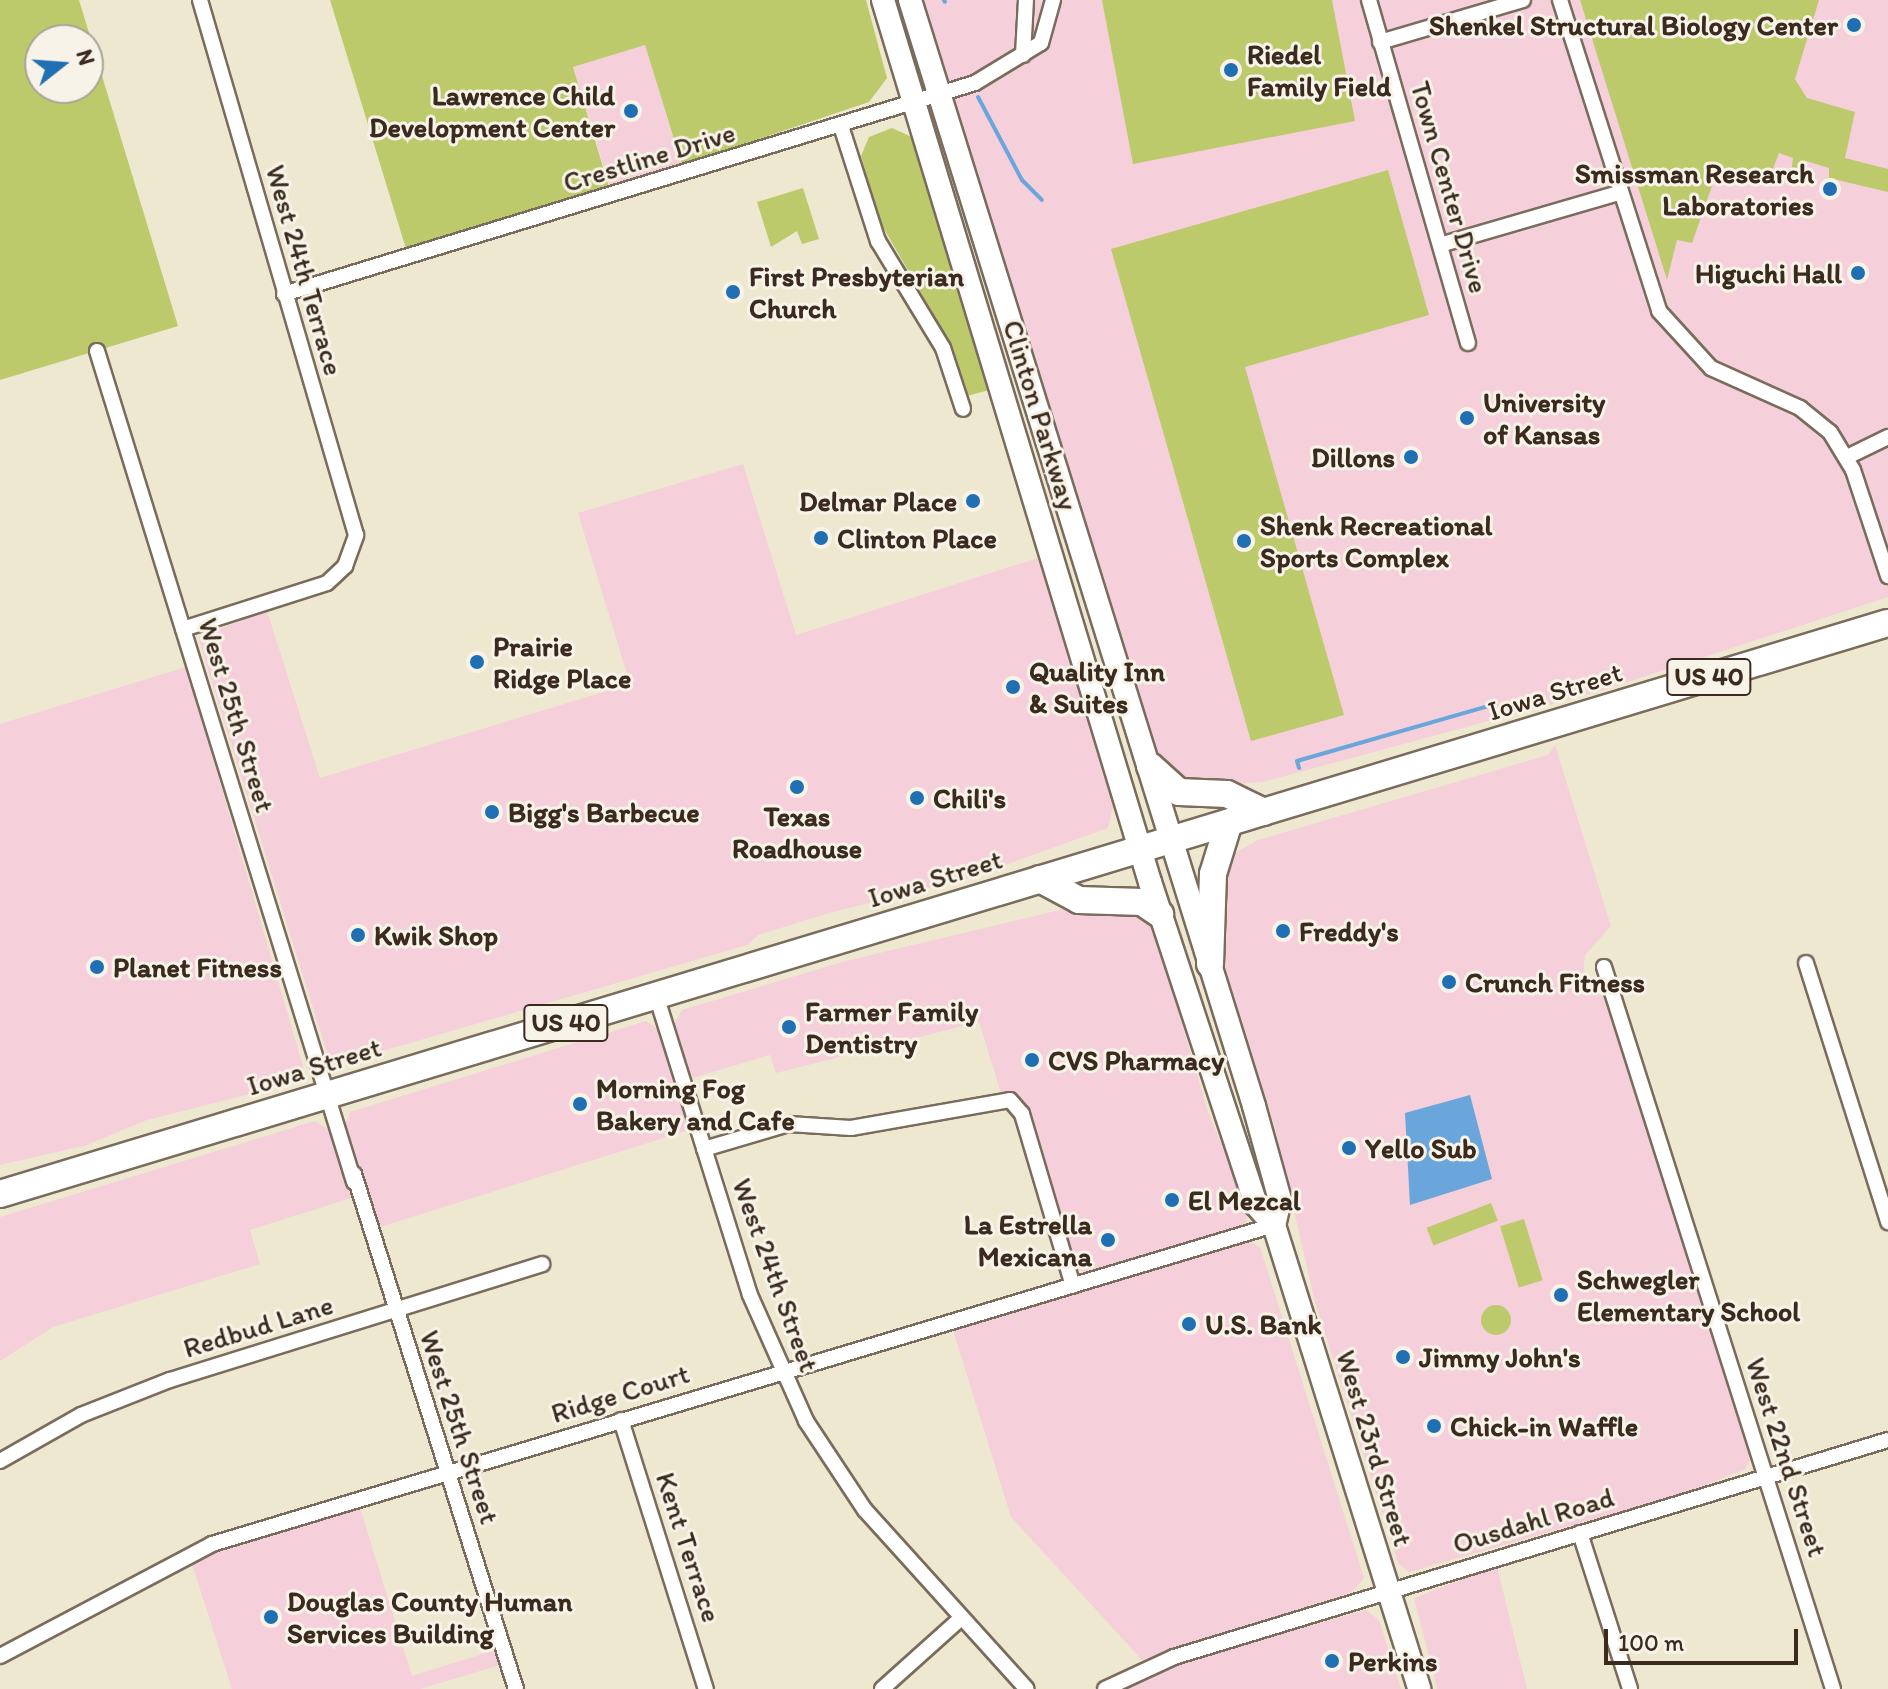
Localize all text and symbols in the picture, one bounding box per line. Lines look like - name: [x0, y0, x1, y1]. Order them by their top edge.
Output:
- place label: Shenkel Structural Biology Center: [1429, 8, 1838, 42]
- marker: Shenkel Structural Biology Center: [1845, 16, 1863, 34]
- north arrow: [24, 24, 104, 104]
- place label: Riedel Family Field: [1247, 37, 1391, 103]
- text: N: [70, 46, 101, 68]
- marker: Riedel Family Field: [1222, 61, 1240, 79]
- street label: Town Center Drive: [1404, 77, 1496, 297]
- place label: Lawrence Child Development Center: [369, 78, 615, 144]
- marker: Lawrence Child Development Center: [622, 102, 640, 120]
- street label: Crestline Drive: [559, 115, 739, 199]
- place label: Smissman Research Laboratories: [1575, 156, 1814, 222]
- street label: West 24th Terrace: [259, 161, 351, 379]
- marker: Smissman Research Laboratories: [1821, 180, 1839, 198]
- place label: Higuchi Hall: [1695, 256, 1842, 290]
- place label: First Presbyterian Church: [749, 259, 964, 325]
- marker: Higuchi Hall: [1849, 264, 1867, 282]
- marker: First Presbyterian Church: [724, 283, 742, 301]
- street label: Clinton Parkway: [996, 316, 1086, 514]
- place label: University of Kansas: [1483, 385, 1605, 451]
- marker: University of Kansas: [1458, 409, 1476, 427]
- place label: Dillons: [1311, 440, 1395, 474]
- marker: Dillons: [1402, 448, 1420, 466]
- place label: Delmar Place: [799, 484, 957, 518]
- marker: Delmar Place: [964, 492, 982, 510]
- place label: Shenk Recreational Sports Complex: [1260, 508, 1492, 574]
- place label: Clinton Place: [837, 521, 996, 555]
- marker: Clinton Place: [812, 529, 830, 547]
- marker: Shenk Recreational Sports Complex: [1235, 532, 1253, 550]
- street label: West 25th Street: [192, 614, 282, 816]
- place label: Prairie Ridge Place: [493, 629, 631, 695]
- marker: Prairie Ridge Place: [468, 653, 486, 671]
- place label: Quality Inn & Suites: [1029, 654, 1165, 720]
- street label: Iowa Street: [1484, 655, 1626, 727]
- road number: US 40: [1665, 655, 1753, 699]
- marker: Quality Inn & Suites: [1004, 678, 1022, 696]
- marker: Texas Roadhouse: [788, 778, 806, 796]
- place label: Chili's: [933, 781, 1006, 815]
- marker: Chili's: [908, 789, 926, 807]
- place label: Bigg's Barbecue: [508, 795, 700, 829]
- place label: Texas Roadhouse: [732, 799, 862, 865]
- marker: Bigg's Barbecue: [483, 803, 501, 821]
- street label: Iowa Street: [864, 842, 1006, 914]
- place label: Freddy's: [1299, 914, 1399, 948]
- place label: Kwik Shop: [374, 918, 497, 952]
- marker: Freddy's: [1274, 922, 1292, 940]
- marker: Kwik Shop: [349, 926, 367, 944]
- place label: Planet Fitness: [113, 950, 282, 984]
- marker: Planet Fitness: [88, 958, 106, 976]
- place label: Crunch Fitness: [1465, 965, 1644, 999]
- marker: Crunch Fitness: [1440, 973, 1458, 991]
- place label: Farmer Family Dentistry: [805, 994, 977, 1060]
- road number: US 40: [522, 1001, 610, 1045]
- marker: Farmer Family Dentistry: [780, 1018, 798, 1036]
- street label: Iowa Street: [243, 1030, 385, 1102]
- place label: CVS Pharmacy: [1048, 1043, 1224, 1077]
- marker: CVS Pharmacy: [1023, 1051, 1041, 1069]
- place label: Morning Fog Bakery and Cafe: [596, 1071, 794, 1137]
- marker: Morning Fog Bakery and Cafe: [571, 1095, 589, 1113]
- place label: Yello Sub: [1365, 1131, 1476, 1165]
- marker: Yello Sub: [1340, 1139, 1358, 1157]
- street label: West 24th Street: [726, 1174, 826, 1376]
- place label: El Mezcal: [1188, 1183, 1300, 1217]
- marker: El Mezcal: [1163, 1191, 1181, 1209]
- place label: La Estrella Mexicana: [964, 1207, 1092, 1273]
- marker: La Estrella Mexicana: [1099, 1231, 1117, 1249]
- place label: Schwegler Elementary School: [1577, 1262, 1800, 1328]
- marker: Schwegler Elementary School: [1552, 1286, 1570, 1304]
- street label: Redbud Lane: [179, 1287, 337, 1365]
- place label: U.S. Bank: [1205, 1307, 1322, 1341]
- marker: U.S. Bank: [1180, 1315, 1198, 1333]
- street label: West 25th Street: [413, 1327, 507, 1527]
- place label: Jimmy John's: [1419, 1340, 1581, 1374]
- street label: West 23rd Street: [1329, 1347, 1421, 1549]
- marker: Jimmy John's: [1394, 1348, 1412, 1366]
- street label: West 22nd Street: [1739, 1354, 1835, 1560]
- street label: Ridge Court: [547, 1356, 693, 1430]
- place label: Chick-in Waffle: [1450, 1409, 1637, 1443]
- marker: Chick-in Waffle: [1425, 1417, 1443, 1435]
- street label: Kent Terrace: [650, 1470, 728, 1624]
- street label: Ousdahl Road: [1449, 1480, 1617, 1560]
- place label: Douglas County Human Services Building: [287, 1584, 571, 1650]
- marker: Douglas County Human Services Building: [262, 1608, 280, 1626]
- scale bar: [1608, 1613, 1802, 1663]
- text: 100 m: [1618, 1628, 1684, 1657]
- place label: Perkins: [1348, 1644, 1437, 1678]
- marker: Perkins: [1323, 1652, 1341, 1670]

